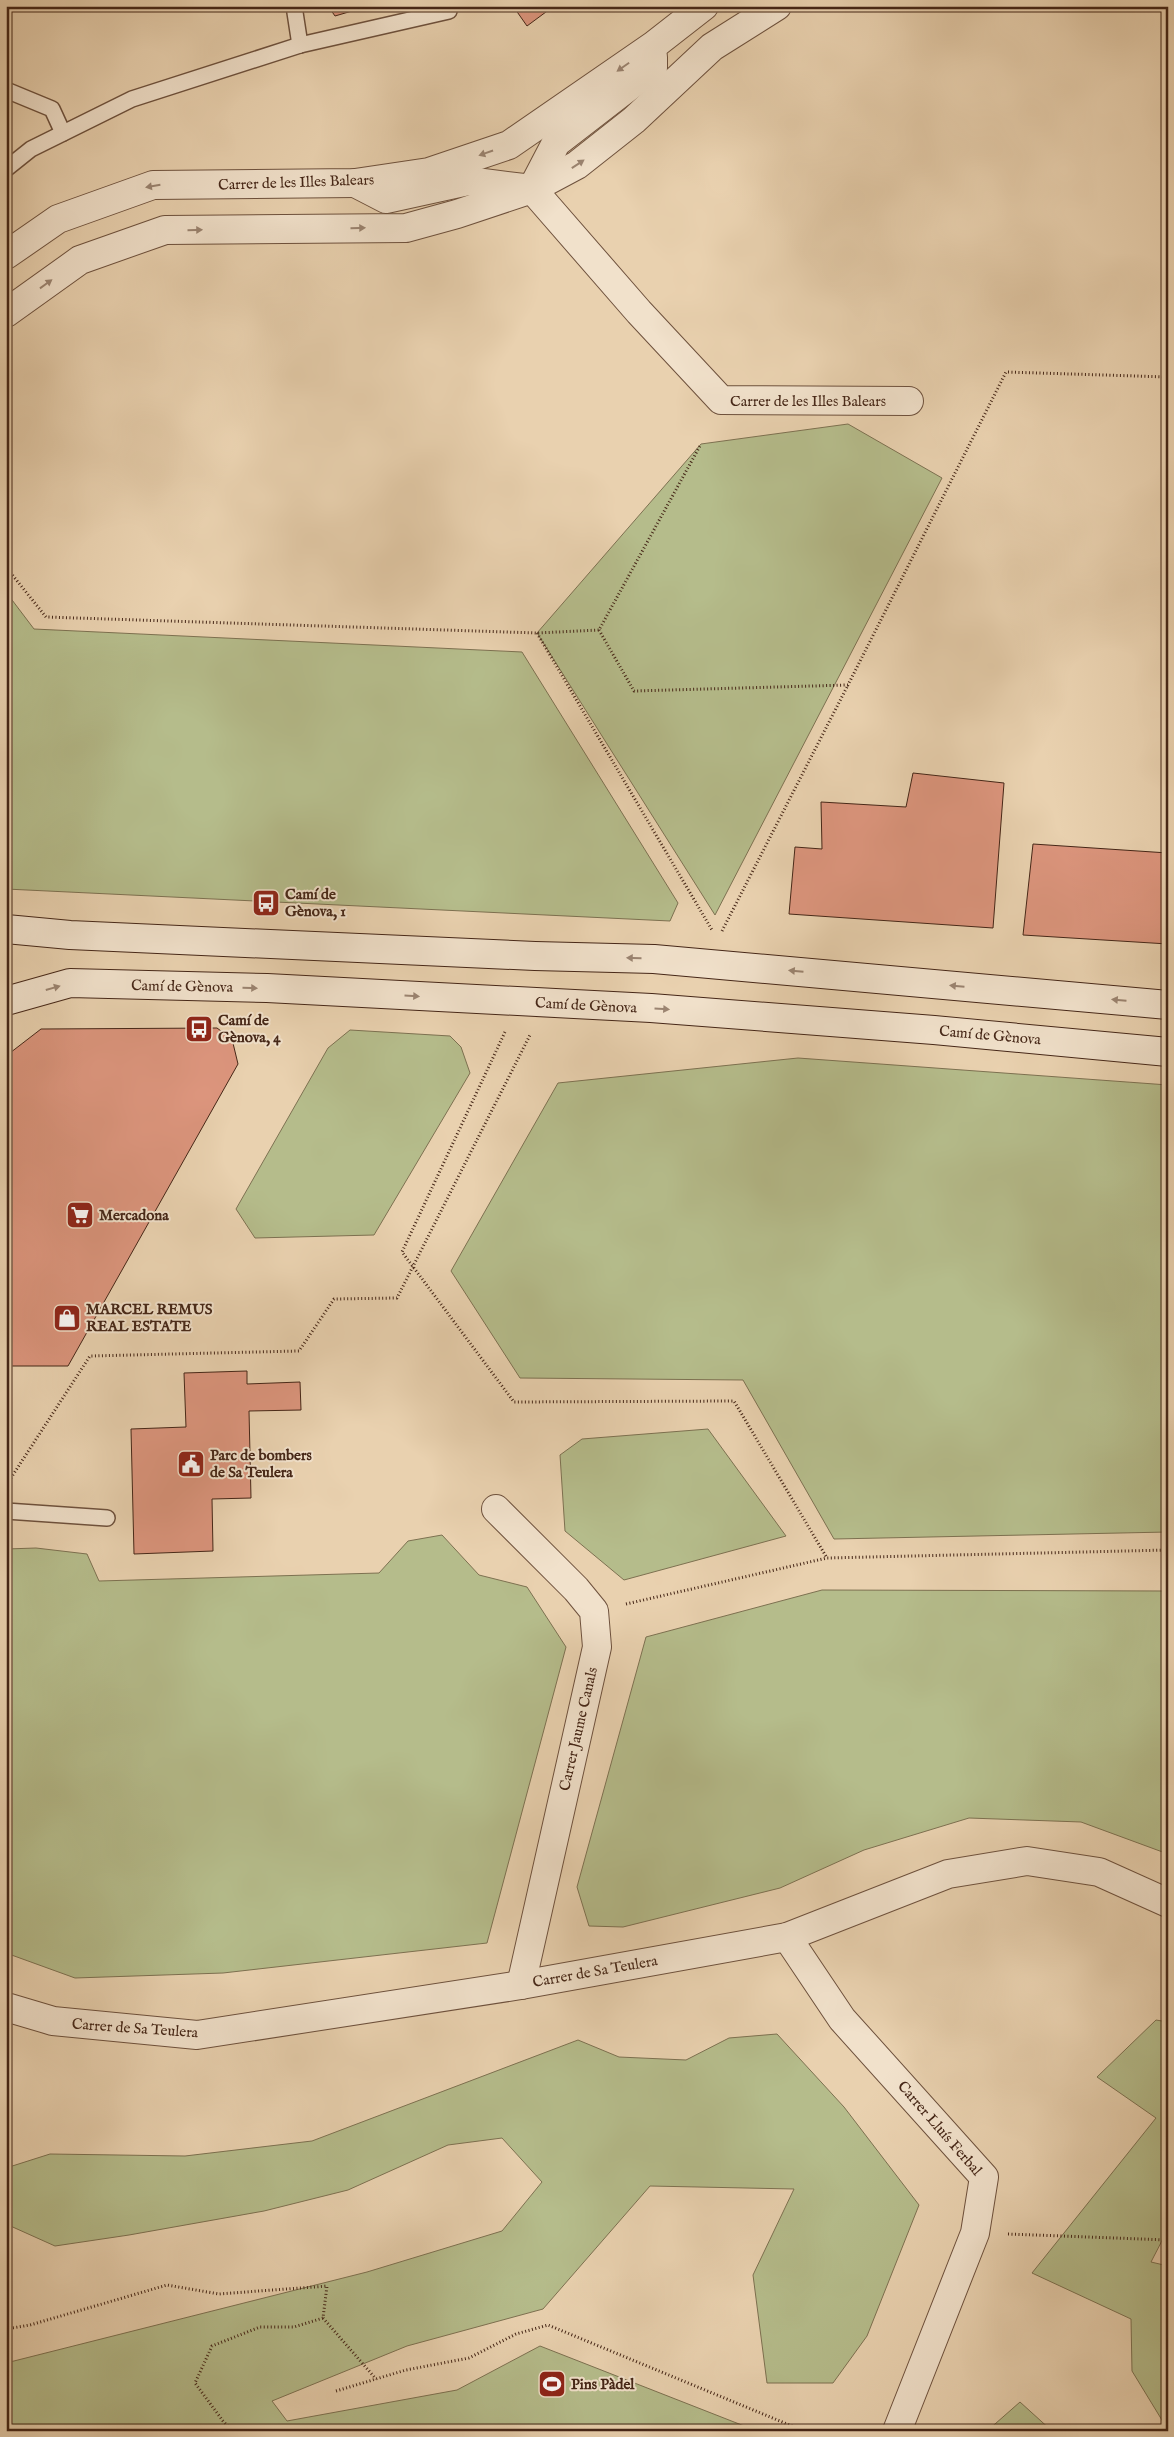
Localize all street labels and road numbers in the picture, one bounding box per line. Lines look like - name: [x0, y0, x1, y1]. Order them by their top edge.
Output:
- street label: Carrer de les Illes Balears: [218, 170, 374, 195]
- street label: Carrer de les Illes Balears: [730, 392, 886, 411]
- street label: Camí de Gènova: [131, 976, 234, 997]
- street label: Camí de Gènova: [535, 993, 638, 1018]
- street label: Camí de Gènova: [938, 1022, 1042, 1049]
- street label: Carrer Jaume Canals: [555, 1665, 602, 1793]
- street label: Carrer de Sa Teulera: [531, 1951, 660, 1992]
- street label: Carrer de Sa Teulera: [71, 2015, 199, 2042]
- street label: Carrer Lluís Ferbal: [893, 2077, 987, 2180]

